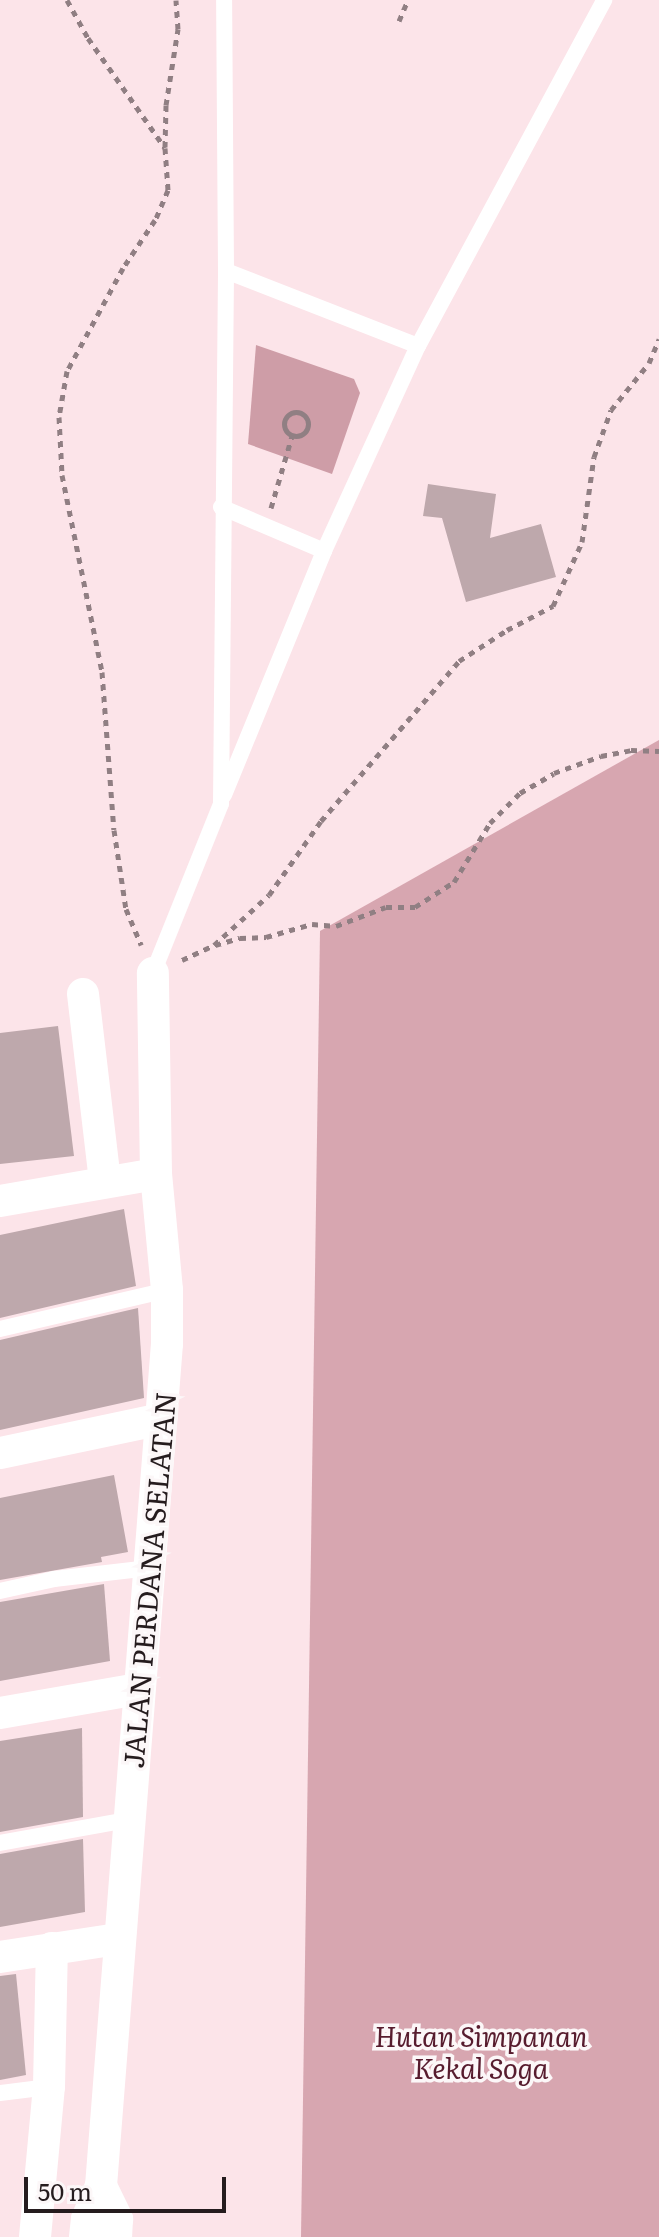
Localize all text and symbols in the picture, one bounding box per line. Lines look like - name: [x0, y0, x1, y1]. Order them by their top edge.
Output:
- street label: JALAN PERDANA SELATAN: [115, 1391, 181, 1769]
- park label: Hutan Simpanan Kekal Soga: [374, 2018, 588, 2084]
- scale bar: [28, 2161, 230, 2211]
- text: 50 m: [38, 2173, 92, 2208]

